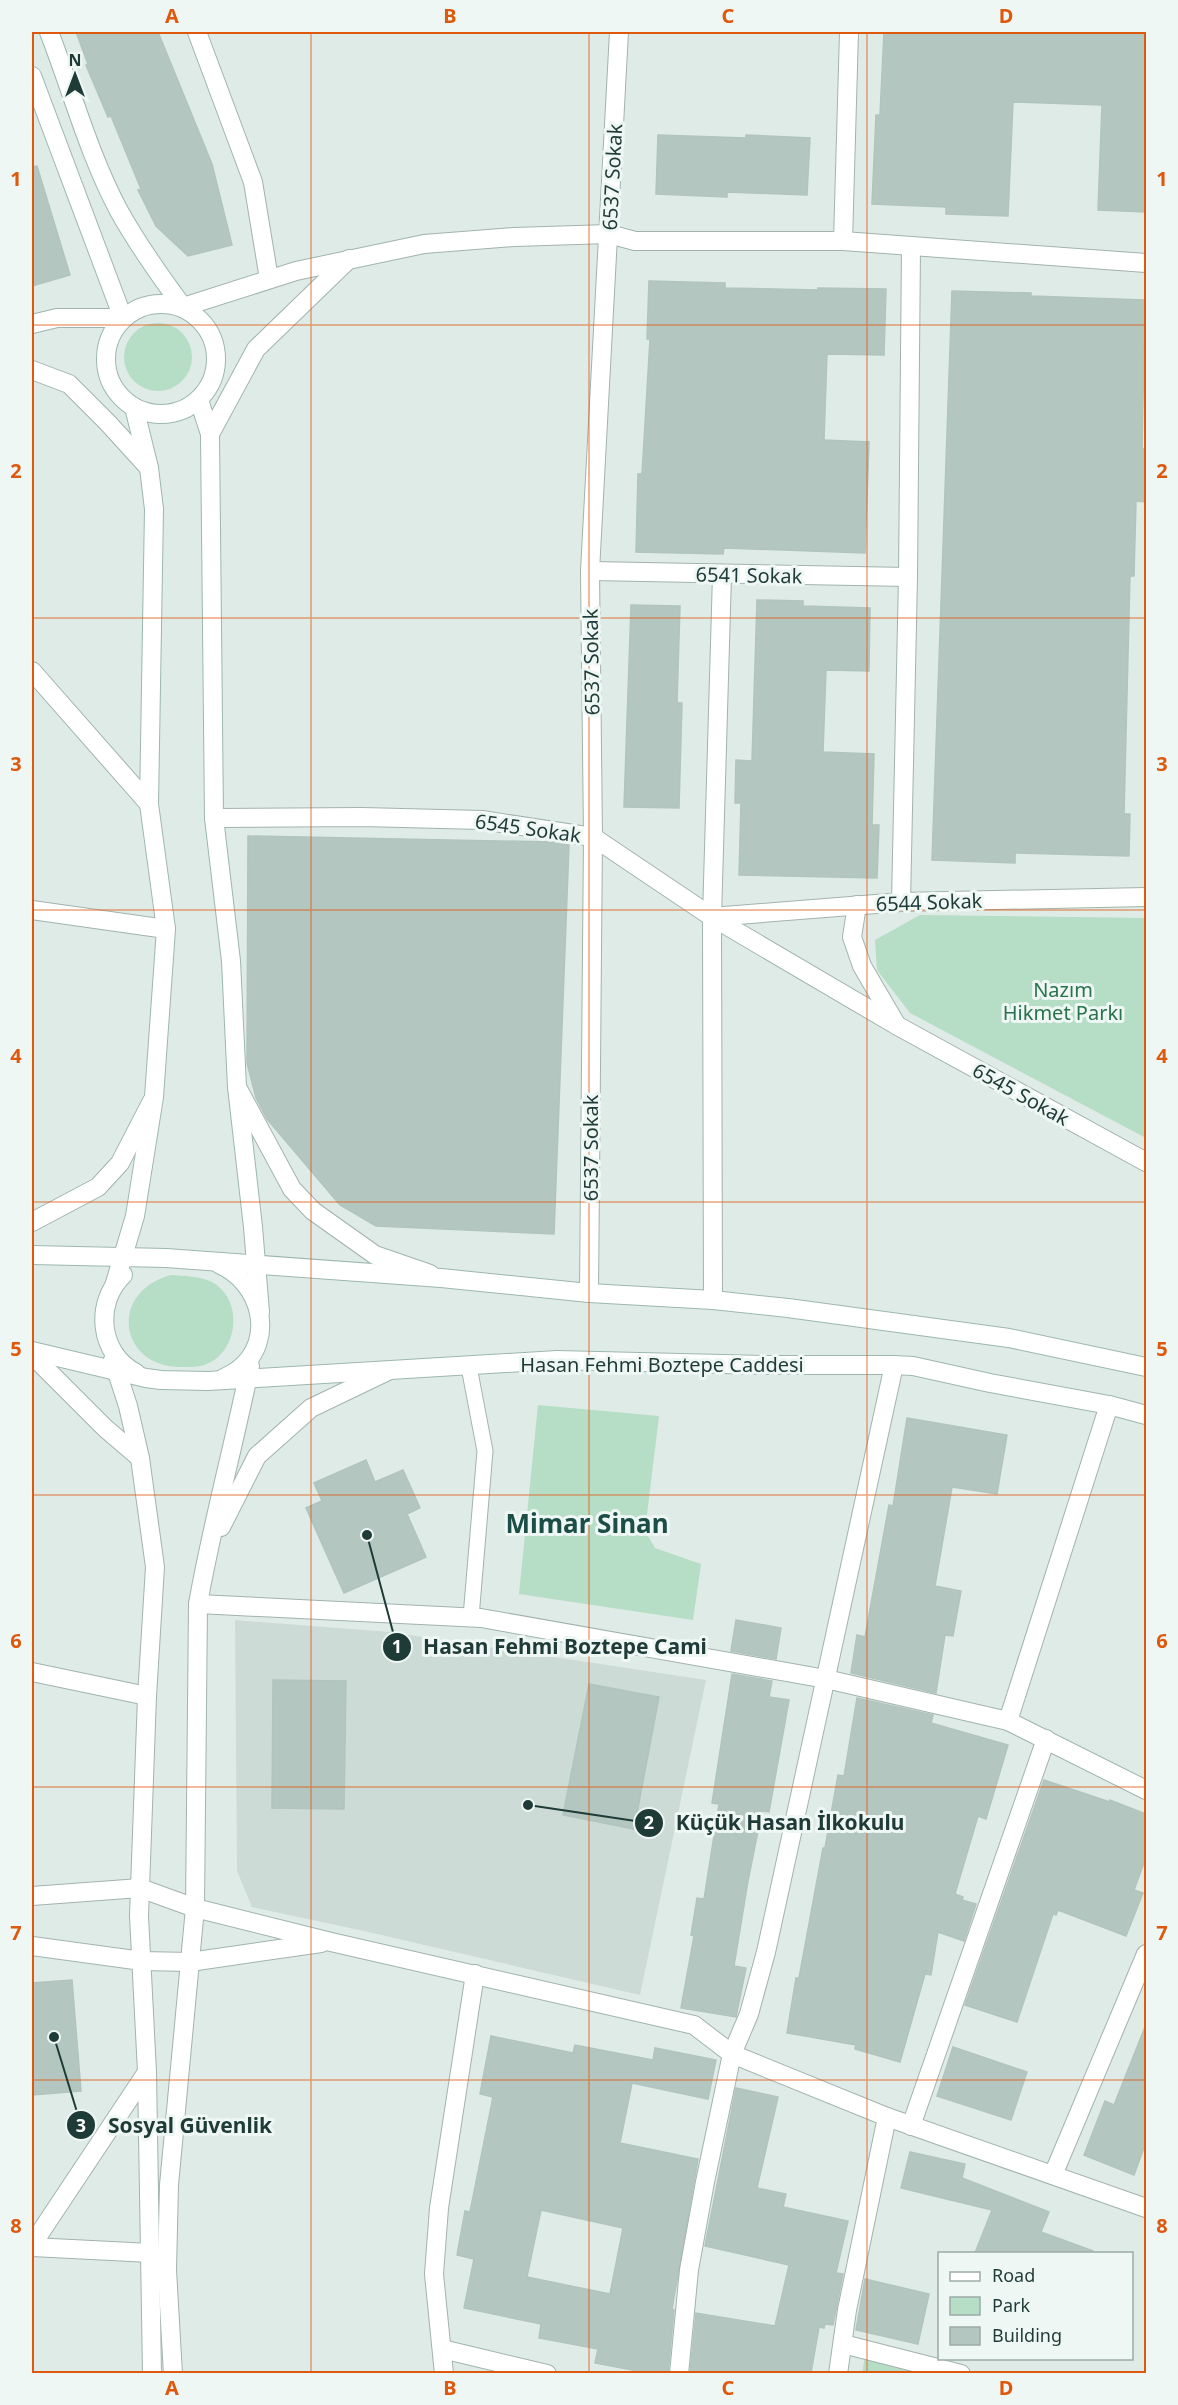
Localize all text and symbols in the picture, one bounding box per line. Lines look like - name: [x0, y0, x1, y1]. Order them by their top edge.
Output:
- text: A: [165, 2, 179, 29]
- text: B: [443, 2, 457, 29]
- text: C: [722, 2, 735, 29]
- text: D: [999, 2, 1013, 29]
- north arrow: [45, 45, 105, 105]
- text: N: [68, 49, 82, 71]
- street label: 6537 Sokak: [596, 123, 628, 231]
- text: 1: [10, 165, 22, 192]
- text: 1: [1156, 165, 1168, 192]
- text: 2: [10, 457, 22, 484]
- text: 2: [1156, 457, 1168, 484]
- street label: 6541 Sokak: [695, 561, 803, 589]
- street label: 6537 Sokak: [577, 608, 605, 716]
- text: 3: [10, 750, 22, 777]
- text: 3: [1156, 750, 1168, 777]
- street label: 6545 Sokak: [473, 807, 583, 849]
- street label: 6544 Sokak: [875, 887, 983, 917]
- park label: Nazım Hikmet Parkı: [1003, 976, 1123, 1026]
- text: 4: [10, 1042, 22, 1069]
- text: 4: [1156, 1042, 1168, 1069]
- street label: 6545 Sokak: [968, 1056, 1074, 1132]
- street label: 6537 Sokak: [577, 1094, 604, 1201]
- text: 5: [10, 1335, 22, 1362]
- text: 5: [1156, 1335, 1168, 1362]
- street label: Hasan Fehmi Boztepe Caddesi: [520, 1351, 804, 1378]
- district label: Mimar Sinan: [505, 1505, 669, 1541]
- text: 6: [10, 1627, 22, 1654]
- callout: Hasan Fehmi Boztepe Cami: [382, 1627, 719, 1666]
- text: 6: [1156, 1627, 1168, 1654]
- text: Hasan Fehmi Boztepe Cami: [423, 1632, 707, 1660]
- text: 1: [392, 1634, 402, 1658]
- callout: Küçük Hasan İlkokulu: [634, 1803, 916, 1842]
- text: Küçük Hasan İlkokulu: [676, 1808, 904, 1836]
- text: 2: [644, 1810, 654, 1834]
- text: 7: [10, 1919, 22, 1946]
- text: 7: [1156, 1919, 1168, 1946]
- callout: Sosyal Güvenlik: [66, 2106, 284, 2145]
- text: Sosyal Güvenlik: [108, 2111, 273, 2139]
- text: 3: [76, 2113, 86, 2137]
- text: 8: [10, 2212, 22, 2239]
- text: 8: [1156, 2212, 1168, 2239]
- legend: [938, 2252, 1133, 2360]
- text: Road: [992, 2263, 1035, 2287]
- text: Park: [992, 2293, 1030, 2317]
- text: Building: [992, 2323, 1062, 2347]
- text: A: [165, 2374, 179, 2401]
- text: B: [443, 2374, 457, 2401]
- text: C: [722, 2374, 735, 2401]
- text: D: [999, 2374, 1013, 2401]

